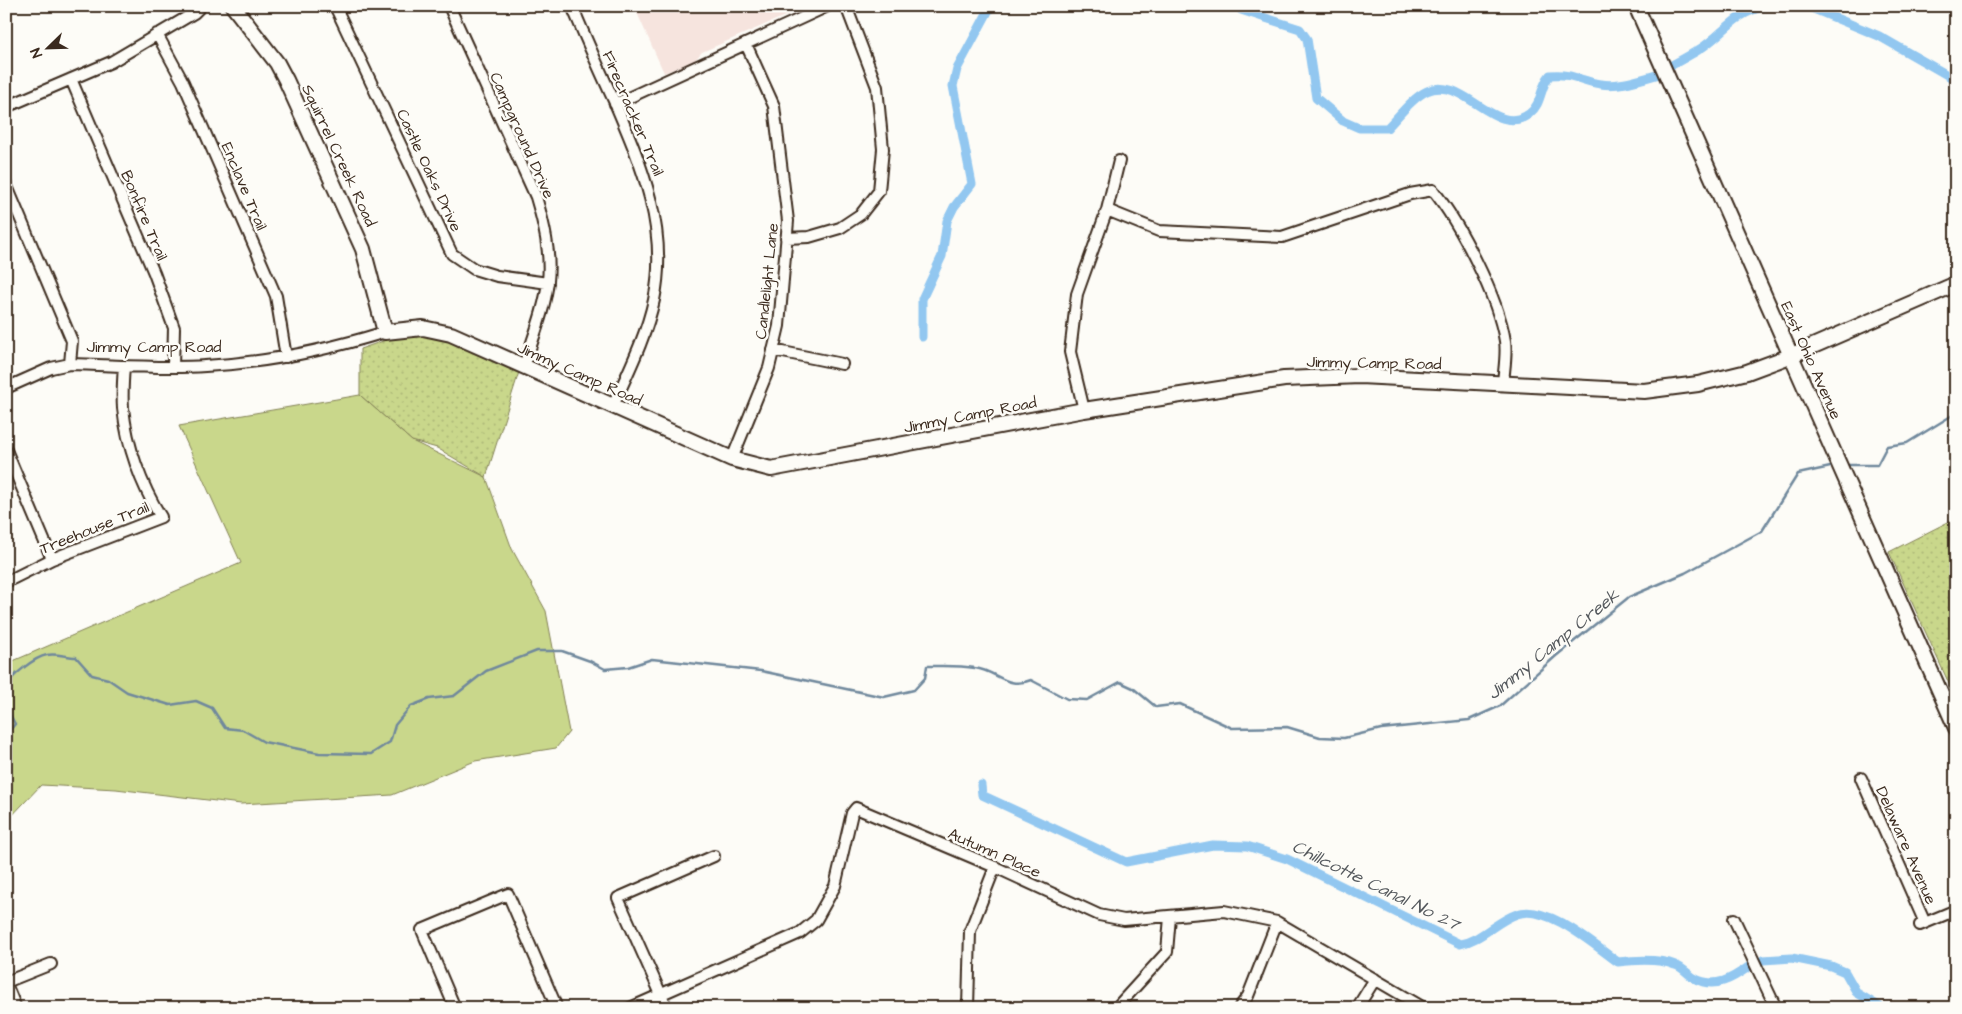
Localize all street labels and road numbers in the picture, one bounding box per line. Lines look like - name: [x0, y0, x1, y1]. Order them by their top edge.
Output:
- street label: Firecracker Trail: [597, 48, 669, 179]
- street label: Campground Drive: [483, 69, 560, 203]
- street label: Squirrel Creek Road: [296, 81, 382, 230]
- street label: Castle Oaks Drive: [391, 105, 467, 236]
- street label: Enclave Trail: [216, 139, 272, 234]
- street label: Bonfire Trail: [115, 167, 173, 264]
- street label: Candlelight Lane: [750, 222, 785, 340]
- street label: East Ohio Avenue: [1775, 298, 1847, 423]
- street label: Jimmy Camp Road: [87, 336, 221, 359]
- street label: Jimmy Camp Road: [513, 336, 646, 412]
- street label: Jimmy Camp Road: [1306, 351, 1442, 376]
- street label: Jimmy Camp Road: [902, 391, 1039, 440]
- street label: Treehouse Trail: [36, 496, 152, 560]
- street label: Delaware Avenue: [1870, 783, 1942, 908]
- street label: Autumn Place: [945, 823, 1045, 883]

